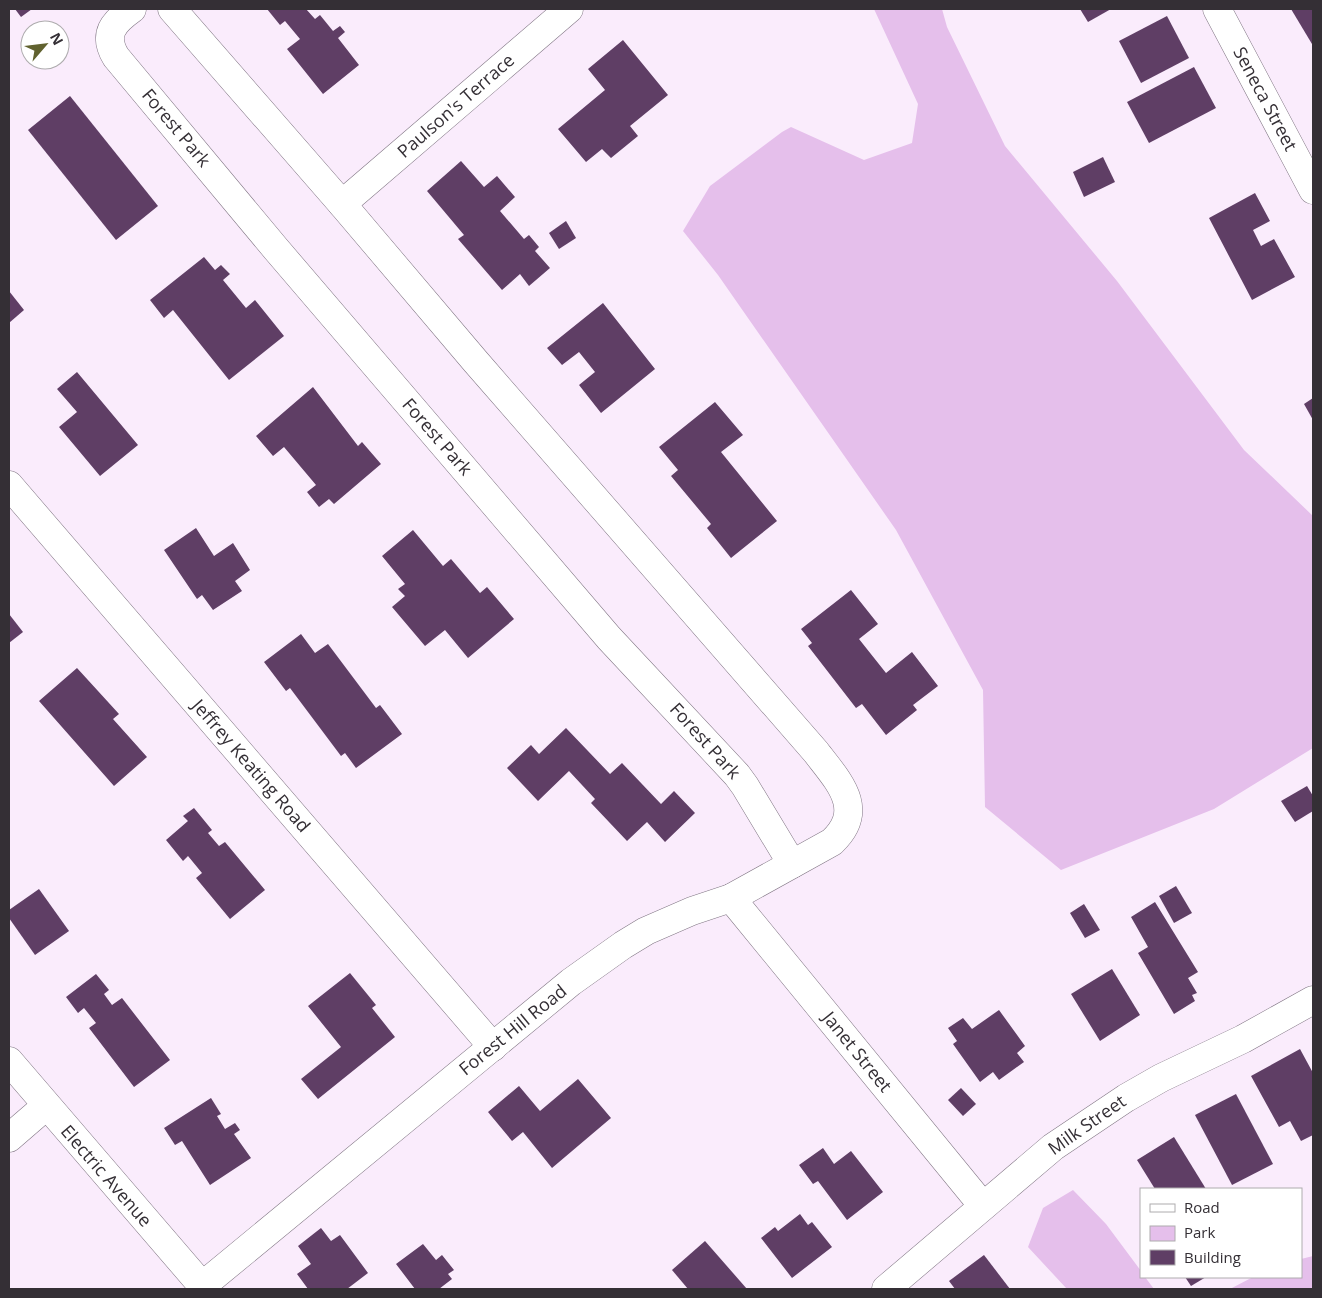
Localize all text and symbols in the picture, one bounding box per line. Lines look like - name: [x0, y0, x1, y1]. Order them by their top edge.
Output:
- north arrow: [20, 20, 70, 70]
- text: N: [46, 29, 68, 48]
- street label: Seneca Street: [1228, 42, 1303, 155]
- street label: Paulson's Terrace: [392, 48, 519, 163]
- street label: Forest Park: [137, 83, 217, 172]
- street label: Forest Park: [398, 393, 478, 480]
- street label: Jeffrey Keating Road: [186, 692, 316, 837]
- street label: Forest Park: [665, 697, 747, 784]
- street label: Forest Hill Road: [454, 978, 571, 1080]
- street label: Janet Street: [817, 1004, 898, 1097]
- street label: Milk Street: [1043, 1089, 1130, 1160]
- street label: Electric Avenue: [56, 1119, 158, 1231]
- legend: [1140, 1188, 1302, 1278]
- text: Road: [1184, 1197, 1220, 1217]
- text: Park: [1184, 1222, 1215, 1242]
- text: Building: [1184, 1247, 1241, 1267]

